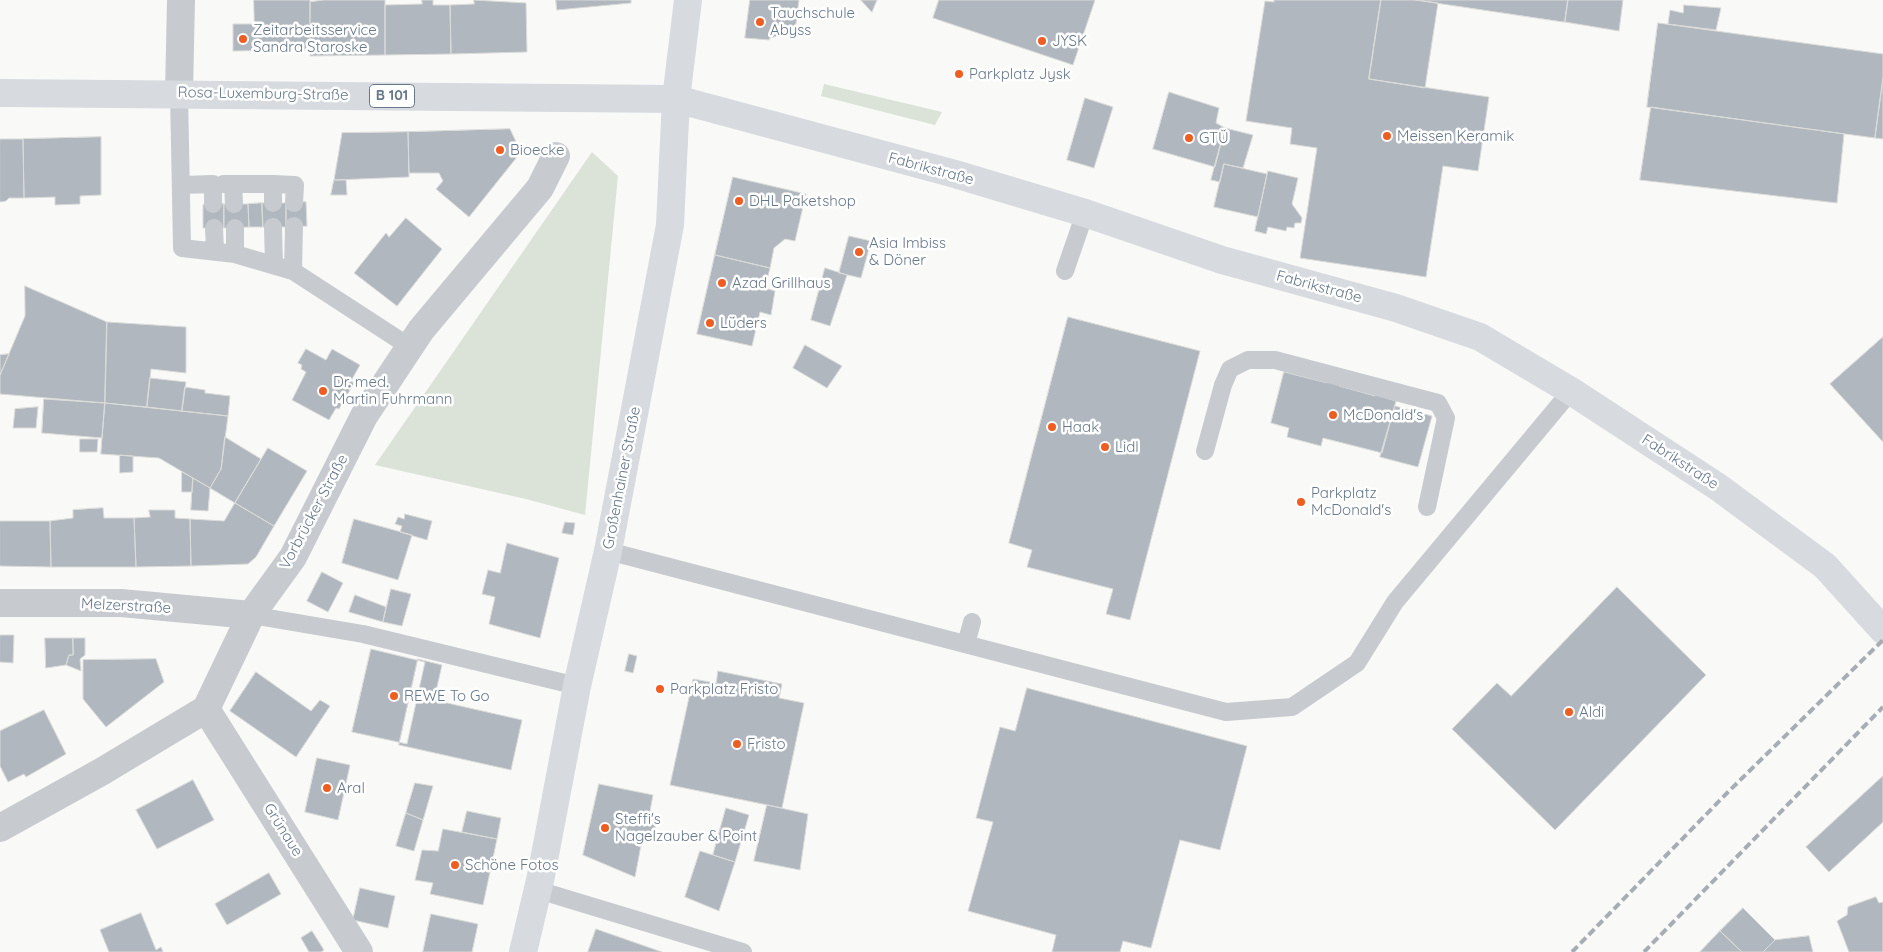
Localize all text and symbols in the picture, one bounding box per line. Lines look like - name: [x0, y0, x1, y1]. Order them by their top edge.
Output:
- place label: Tauchschule Abyss: [770, 4, 855, 39]
- marker: Tauchschule Abyss: [754, 16, 766, 28]
- place label: Zeitarbeitsservice Sandra Staroske: [253, 21, 377, 56]
- place label: JYSK: [1052, 32, 1087, 50]
- marker: Zeitarbeitsservice Sandra Staroske: [237, 33, 249, 45]
- marker: JYSK: [1036, 35, 1048, 47]
- place label: Parkplatz Jysk: [969, 65, 1071, 83]
- marker: Parkplatz Jysk: [953, 68, 965, 80]
- street label: Rosa-Luxemburg-Straße: [177, 84, 349, 104]
- road number: B 101: [370, 84, 414, 108]
- place label: Meissen Keramik: [1397, 127, 1514, 145]
- place label: GTÜ: [1199, 129, 1229, 147]
- marker: Meissen Keramik: [1381, 130, 1393, 142]
- marker: GTÜ: [1183, 132, 1195, 144]
- place label: Bioecke: [510, 141, 564, 159]
- marker: Bioecke: [494, 144, 506, 156]
- street label: Fabrikstraße: [886, 149, 976, 189]
- place label: DHL Paketshop: [749, 192, 856, 210]
- marker: DHL Paketshop: [733, 195, 745, 207]
- place label: Asia Imbiss & Döner: [869, 234, 946, 269]
- marker: Asia Imbiss & Döner: [853, 246, 865, 258]
- street label: Fabrikstraße: [1274, 267, 1364, 307]
- place label: Azad Grillhaus: [732, 274, 831, 292]
- marker: Azad Grillhaus: [716, 277, 728, 289]
- place label: Lüders: [720, 314, 767, 332]
- marker: Lüders: [704, 317, 716, 329]
- place label: Dr. med. Martin Fuhrmann: [333, 373, 453, 408]
- marker: Dr. med. Martin Fuhrmann: [317, 385, 329, 397]
- street label: Großenhainer Straße: [599, 405, 645, 551]
- place label: McDonald's: [1343, 406, 1423, 424]
- marker: McDonald's: [1327, 409, 1339, 421]
- place label: Haak: [1062, 418, 1099, 436]
- marker: Haak: [1046, 421, 1058, 433]
- street label: Fabrikstraße: [1638, 431, 1722, 493]
- place label: Lidl: [1115, 438, 1139, 456]
- marker: Lidl: [1099, 441, 1111, 453]
- street label: Vorbrücker Straße: [276, 452, 352, 572]
- place label: Parkplatz McDonald's: [1311, 484, 1391, 519]
- marker: Parkplatz McDonald's: [1295, 496, 1307, 508]
- street label: Melzerstraße: [81, 595, 171, 617]
- place label: Parkplatz Fristo: [670, 680, 778, 698]
- marker: Parkplatz Fristo: [654, 683, 666, 695]
- place label: REWE To Go: [404, 687, 490, 705]
- marker: REWE To Go: [388, 690, 400, 702]
- place label: Aldi: [1579, 703, 1604, 721]
- marker: Aldi: [1563, 706, 1575, 718]
- place label: Fristo: [747, 735, 785, 753]
- marker: Fristo: [731, 738, 743, 750]
- place label: Aral: [337, 779, 365, 797]
- marker: Aral: [321, 782, 333, 794]
- street label: Grünaue: [260, 800, 306, 860]
- place label: Steffi's Nagelzauber & Point: [615, 810, 757, 845]
- marker: Steffi's Nagelzauber & Point: [599, 822, 611, 834]
- place label: Schöne Fotos: [465, 856, 558, 874]
- marker: Schöne Fotos: [449, 859, 461, 871]

